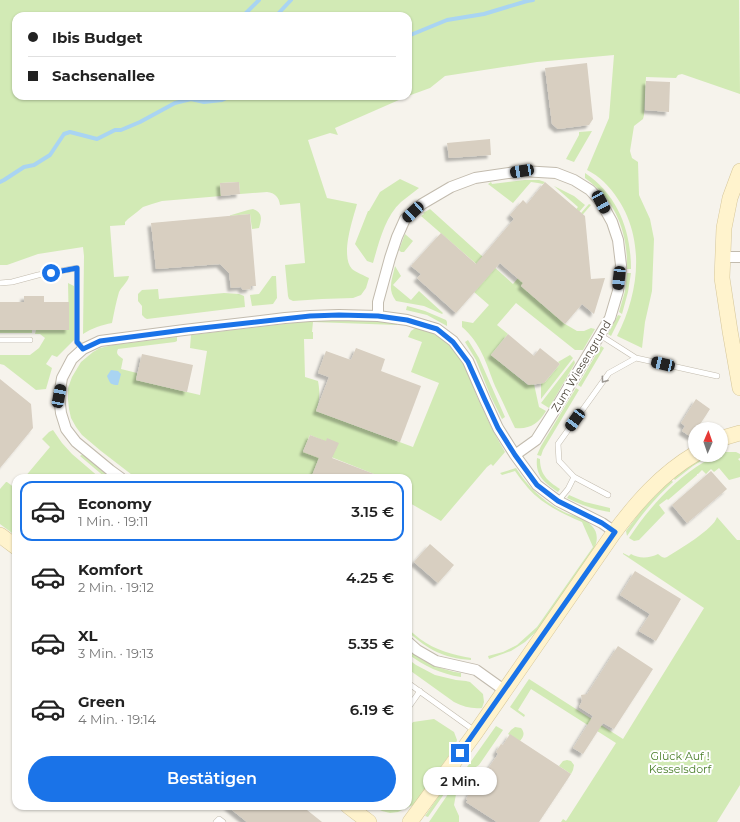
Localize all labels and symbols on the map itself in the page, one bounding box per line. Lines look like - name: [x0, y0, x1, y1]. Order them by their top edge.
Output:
- car: [509, 163, 535, 179]
- car: [590, 189, 612, 215]
- car: [400, 199, 426, 225]
- route start: [42, 264, 60, 282]
- car: [612, 265, 626, 291]
- street label: Zum Wiesengrund: [548, 318, 614, 414]
- car: [650, 355, 676, 373]
- one-way arrow: [602, 376, 609, 383]
- car: [51, 383, 67, 409]
- car: [563, 407, 587, 433]
- north arrow: [688, 422, 728, 462]
- route end: [451, 744, 469, 762]
- park label: Glück Auf ! Kesselsdorf: [649, 749, 712, 776]
- callout: 2 Min.: [423, 767, 497, 795]

